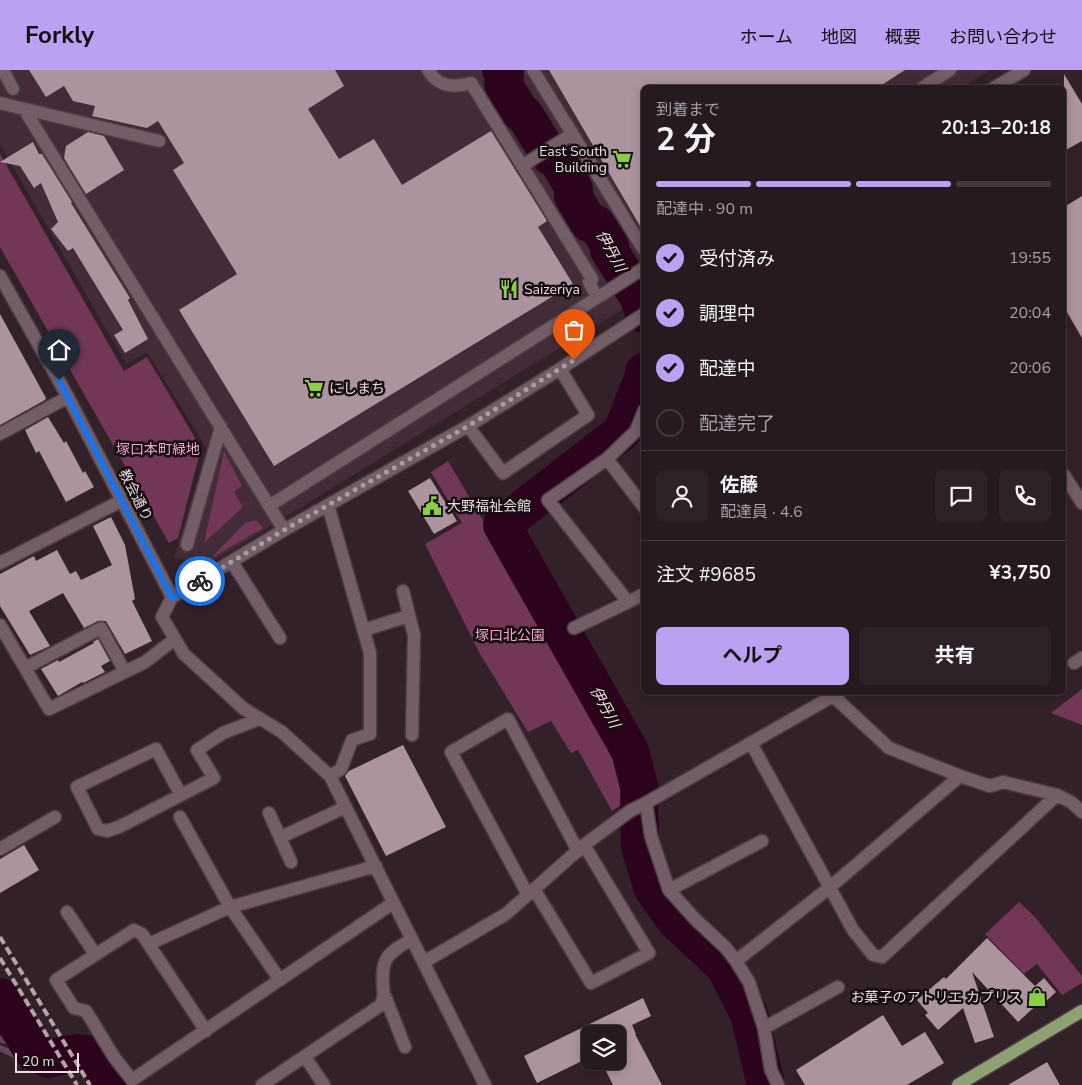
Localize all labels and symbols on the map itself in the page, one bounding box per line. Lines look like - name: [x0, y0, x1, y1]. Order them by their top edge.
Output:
- place label: East South Building: [539, 142, 607, 177]
- supermarket icon: East South Building: [611, 148, 633, 170]
- water label: 伊丹川: [591, 226, 632, 277]
- restaurant icon: Saizeriya: [498, 278, 520, 300]
- place label: Saizeriya: [524, 280, 580, 299]
- pin: [553, 309, 595, 360]
- pin: [38, 329, 80, 380]
- supermarket icon: にしまち: [303, 377, 325, 399]
- place label: にしまち: [329, 379, 385, 398]
- park label: 塚口本町緑地: [116, 440, 200, 459]
- street label: 教会通り: [114, 466, 157, 524]
- public building icon: 大野福祉会館: [421, 495, 443, 517]
- place label: 大野福祉会館: [447, 497, 531, 516]
- courier: [175, 556, 225, 606]
- park label: 塚口北公園: [475, 626, 545, 645]
- water label: 伊丹川: [585, 682, 626, 733]
- shop icon: お菓子のアトリエ カプリス: [1026, 986, 1048, 1008]
- place label: お菓子のアトリエ カプリス: [850, 988, 1022, 1007]
- scale bar: [15, 1050, 79, 1073]

